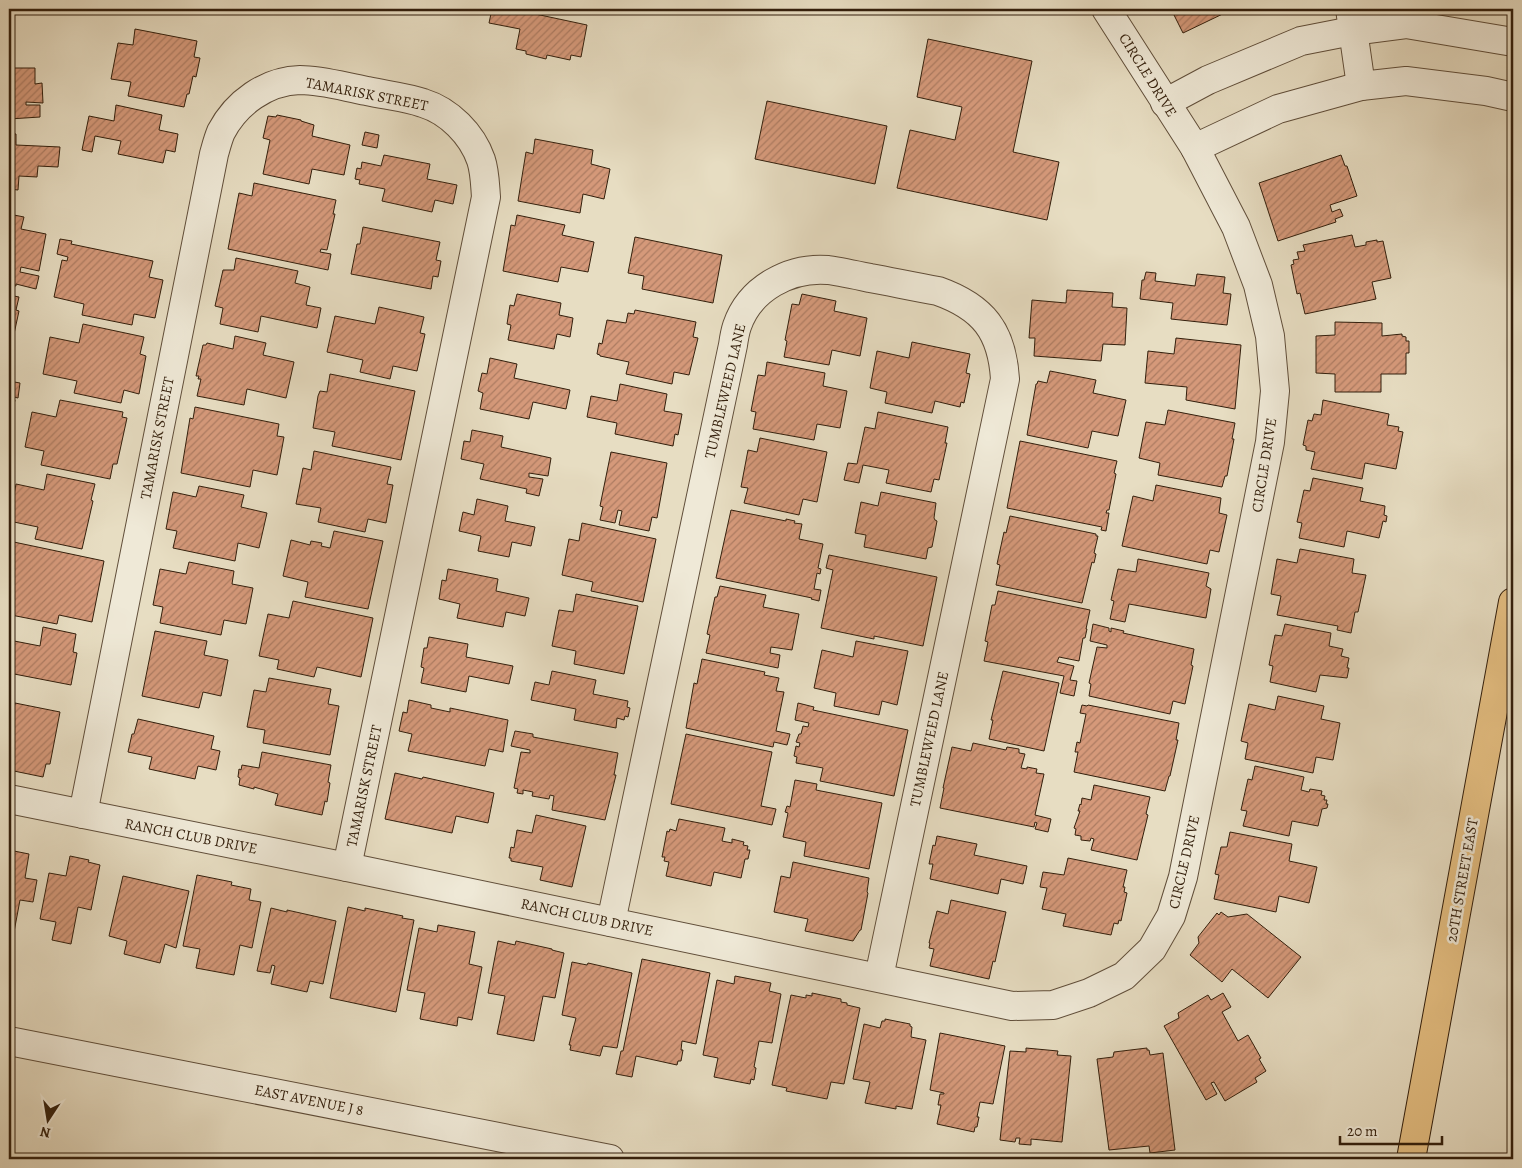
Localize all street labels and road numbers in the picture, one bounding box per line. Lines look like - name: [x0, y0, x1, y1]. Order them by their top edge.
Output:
- street label: CIRCLE DRIVE: [1114, 29, 1182, 121]
- street label: TAMARISK STREET: [304, 72, 431, 116]
- street label: TUMBLEWEED LANE: [700, 322, 750, 460]
- street label: TAMARISK STREET: [135, 374, 179, 501]
- street label: CIRCLE DRIVE: [1247, 416, 1281, 514]
- street label: TUMBLEWEED LANE: [905, 669, 953, 809]
- street label: TAMARISK STREET: [341, 722, 387, 849]
- street label: RANCH CLUB DRIVE: [123, 813, 259, 859]
- street label: CIRCLE DRIVE: [1164, 813, 1204, 911]
- street label: 20TH STREET EAST: [1441, 816, 1483, 944]
- street label: RANCH CLUB DRIVE: [519, 893, 655, 941]
- street label: EAST AVENUE J 8: [253, 1080, 365, 1120]

